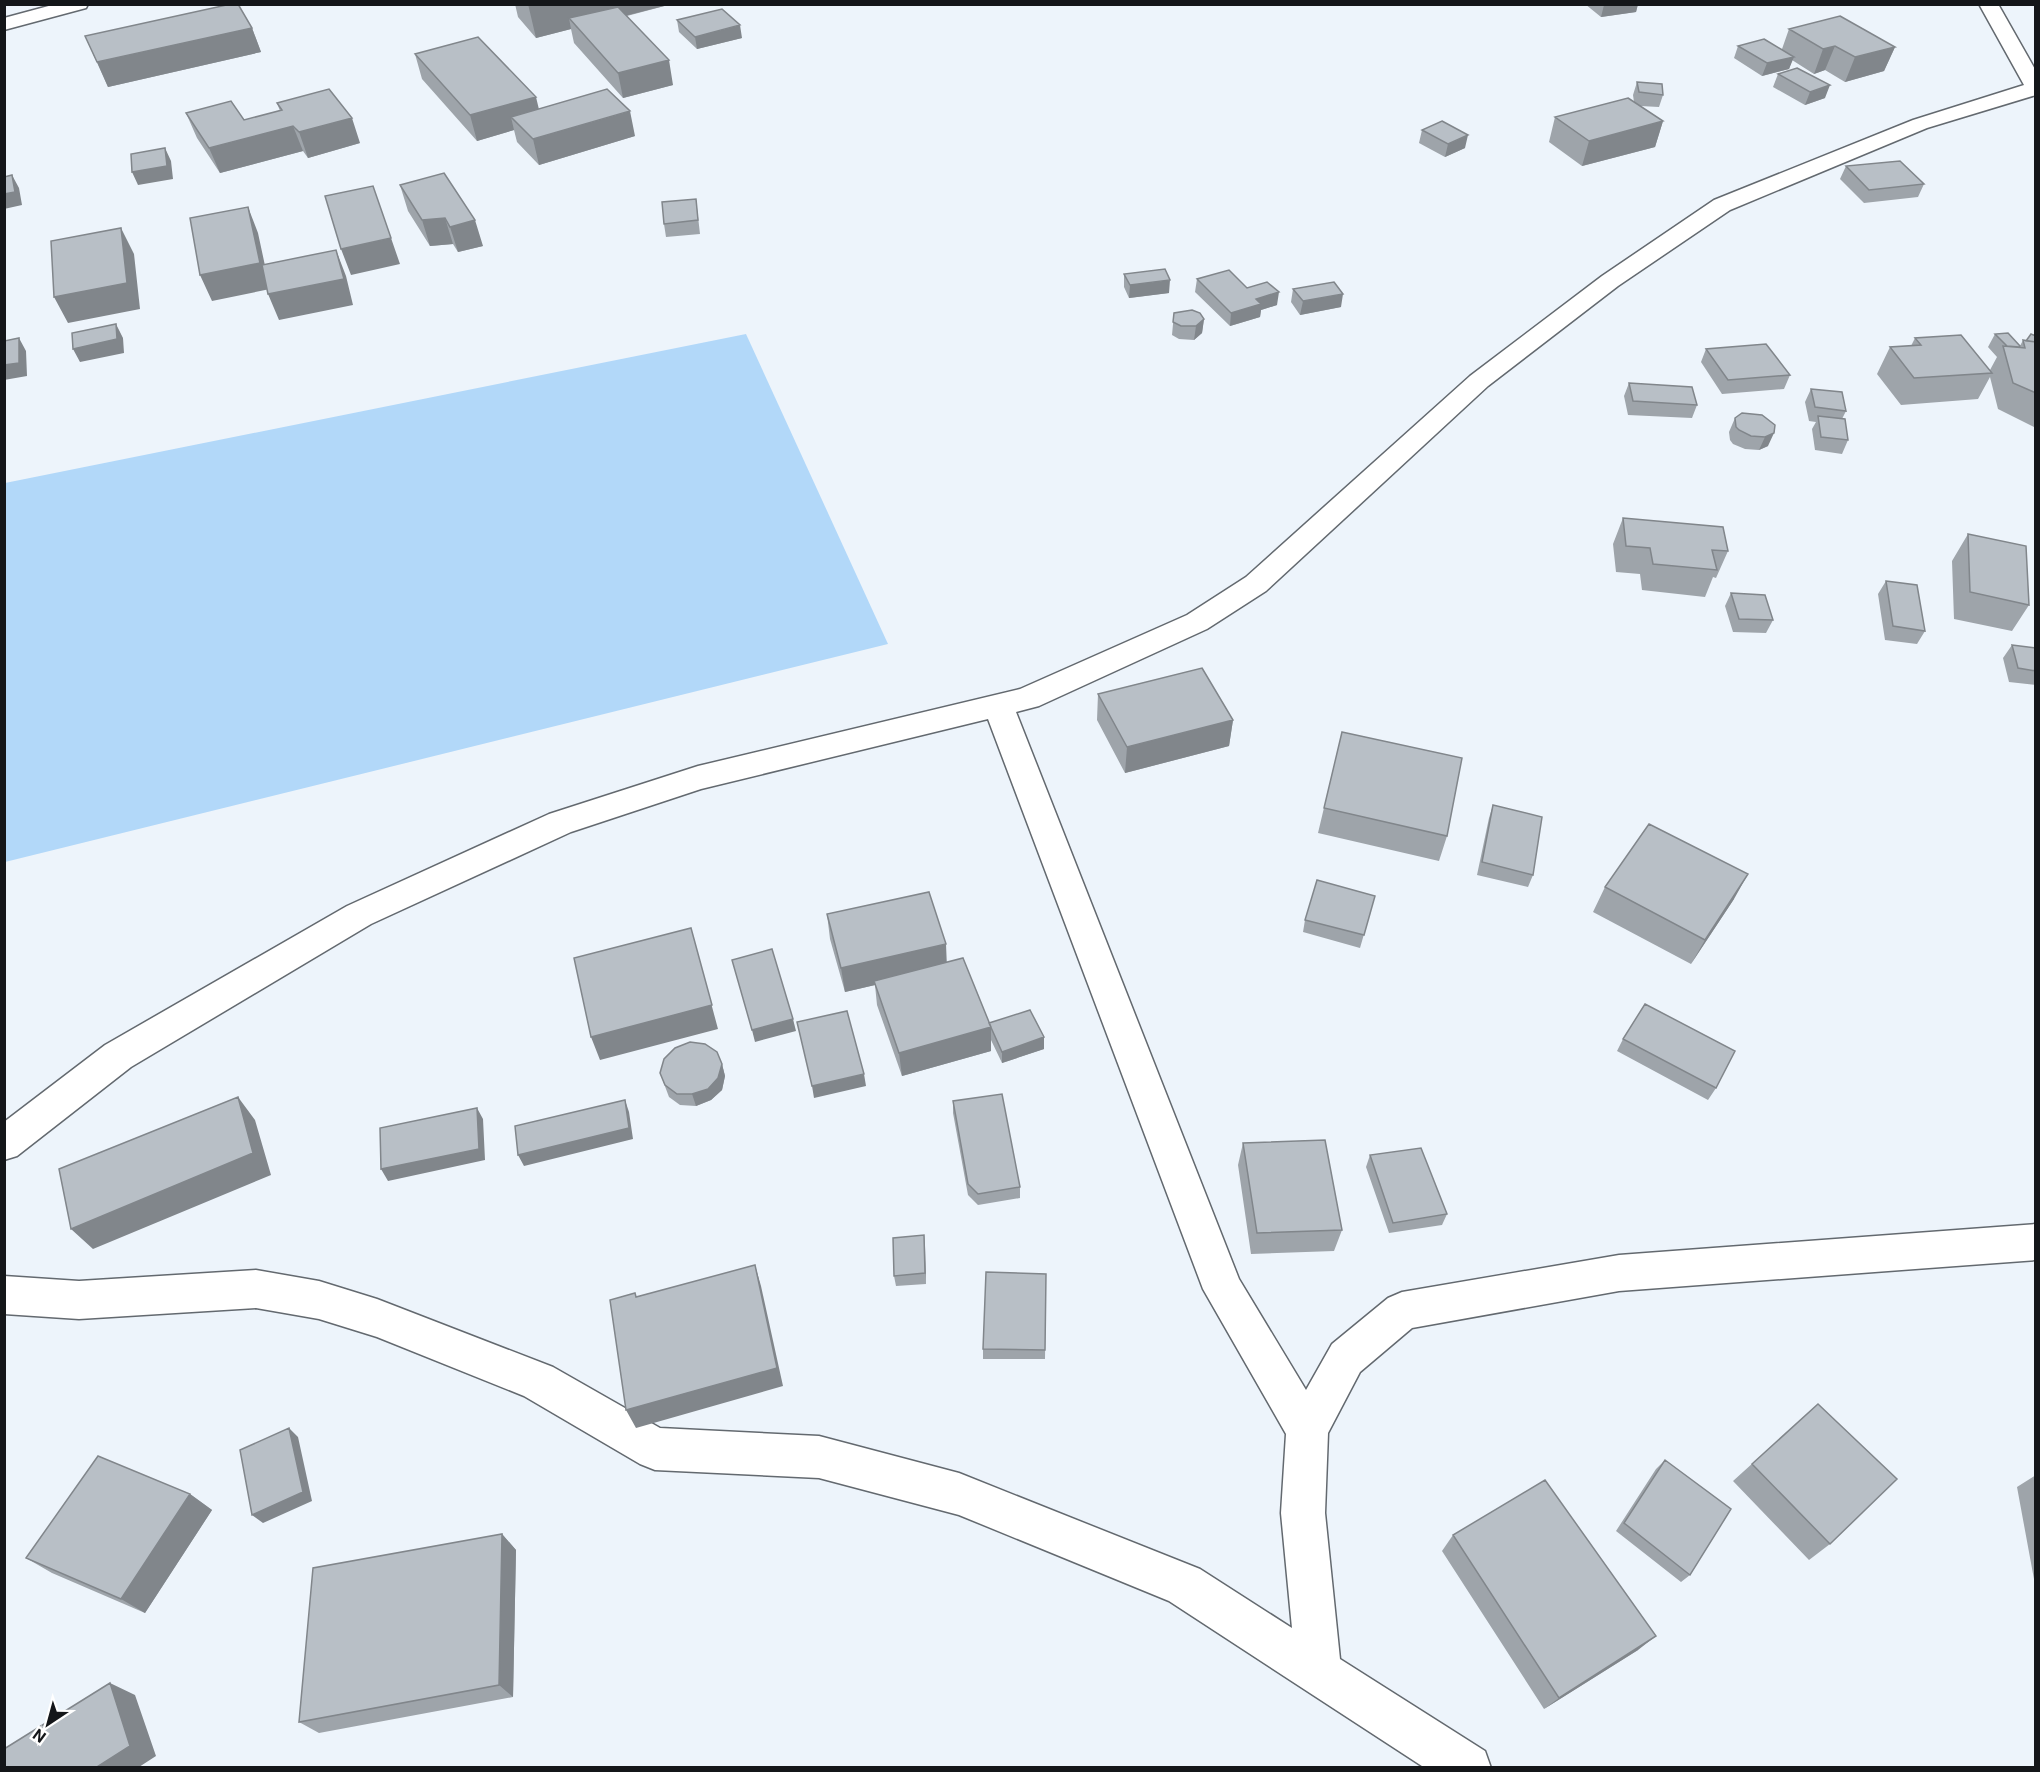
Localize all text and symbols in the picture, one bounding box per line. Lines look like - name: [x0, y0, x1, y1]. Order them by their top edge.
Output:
- north arrow: [18, 1694, 78, 1754]
- text: N: [29, 1725, 50, 1747]

